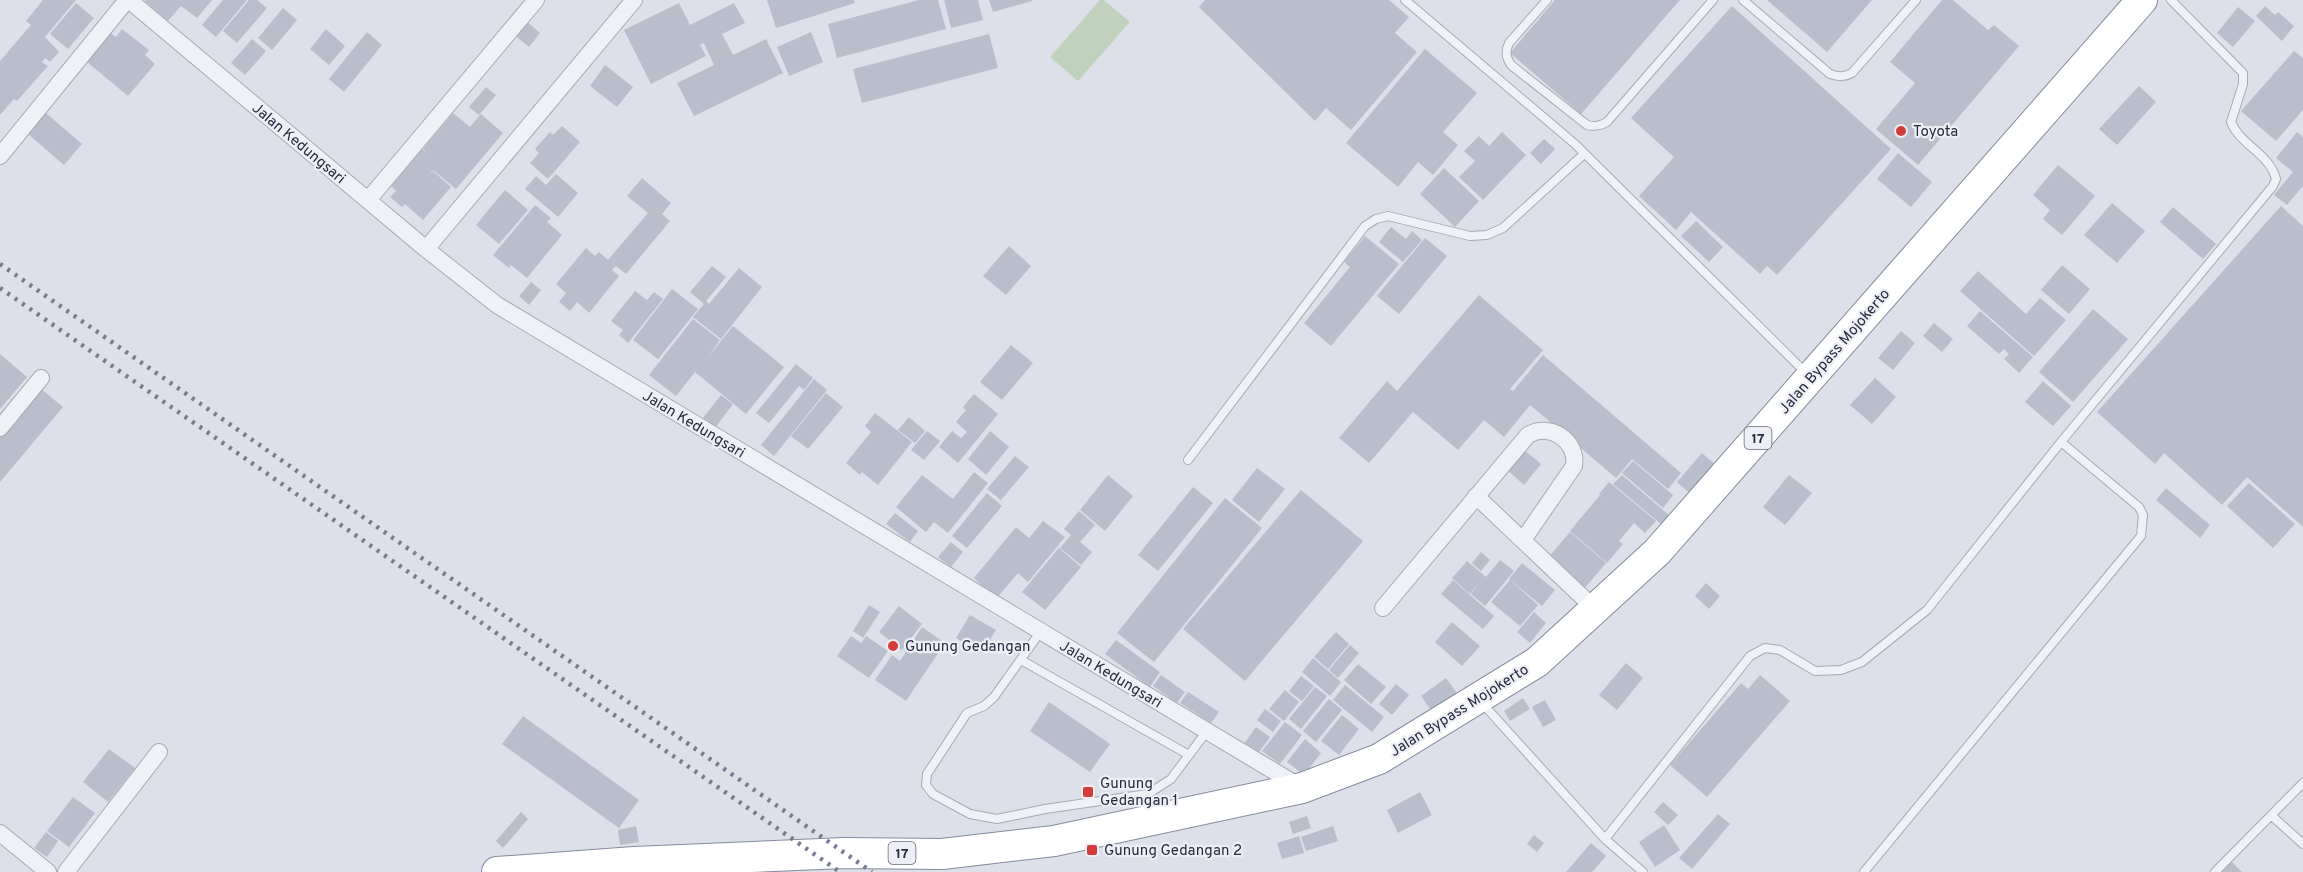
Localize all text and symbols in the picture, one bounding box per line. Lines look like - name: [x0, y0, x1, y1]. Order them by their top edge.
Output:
- street label: Jalan Kedungsari: [247, 99, 349, 189]
- place label: Toyota: [1913, 123, 1958, 142]
- marker: Toyota: [1894, 124, 1908, 138]
- street label: Jalan Bypass Mojokerto: [1775, 285, 1895, 419]
- street label: Jalan Kedungsari: [638, 387, 748, 463]
- road number: 17: [1744, 427, 1772, 449]
- street label: Jalan Kedungsari: [1055, 637, 1165, 713]
- place label: Gunung Gedangan: [905, 638, 1030, 657]
- marker: Gunung Gedangan: [886, 639, 900, 653]
- street label: Jalan Bypass Mojokerto: [1387, 661, 1533, 762]
- place label: Gunung Gedangan 1: [1100, 775, 1178, 811]
- marker: Gunung Gedangan 1: [1081, 785, 1095, 799]
- road number: 17: [888, 842, 916, 864]
- place label: Gunung Gedangan 2: [1104, 842, 1242, 861]
- marker: Gunung Gedangan 2: [1085, 843, 1099, 857]

